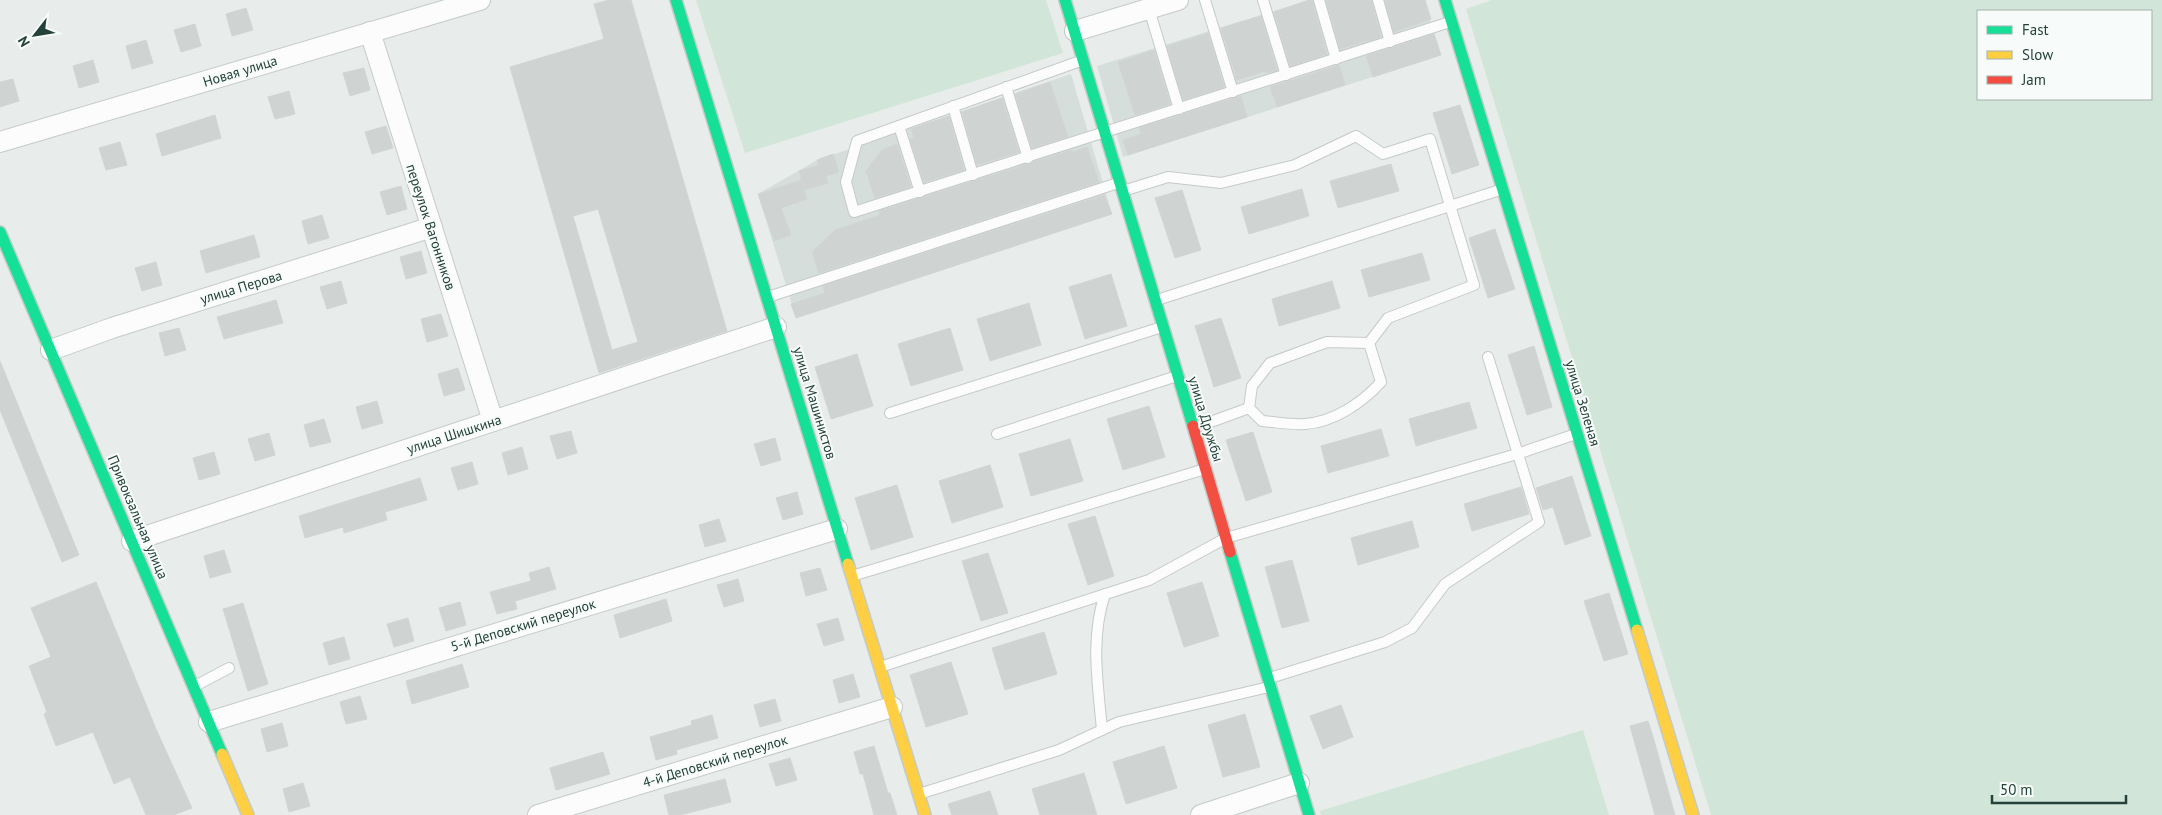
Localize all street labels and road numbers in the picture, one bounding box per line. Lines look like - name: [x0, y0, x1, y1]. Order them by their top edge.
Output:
- street label: Новая улица: [201, 51, 279, 91]
- street label: переулок Вагонников: [402, 162, 460, 292]
- street label: улица Перова: [198, 266, 284, 308]
- street label: улица Машинистов: [789, 345, 841, 461]
- street label: улица Зеленая: [1561, 358, 1605, 448]
- street label: улица Дружбы: [1184, 374, 1228, 464]
- street label: улица Шишкина: [404, 410, 504, 458]
- street label: Привокзальная улица: [104, 452, 172, 582]
- street label: 5-й Деповский переулок: [448, 594, 598, 656]
- street label: 4-й Деповский переулок: [640, 730, 790, 792]

